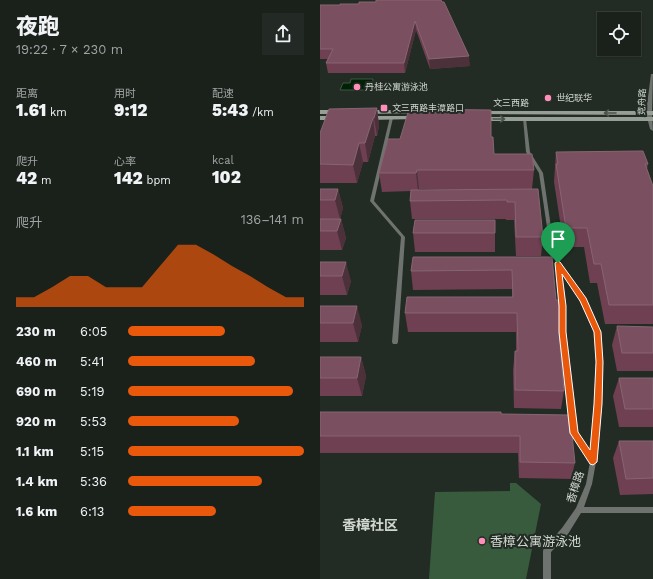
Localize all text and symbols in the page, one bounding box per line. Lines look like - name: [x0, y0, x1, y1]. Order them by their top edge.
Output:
- map controls: [597, 12, 641, 56]
- button: locate: [597, 12, 641, 56]
- button: share: [262, 13, 304, 55]
- text: 夜跑: [16, 14, 60, 39]
- text: 19:22 · 7 × 230 m: [16, 42, 123, 57]
- marker: 丹桂公寓游泳池: [352, 82, 362, 92]
- place label: 丹桂公寓游泳池: [365, 82, 428, 92]
- text: 距离: [16, 87, 38, 100]
- text: 用时: [114, 87, 136, 100]
- text: 配速: [212, 87, 234, 100]
- street label: 竞舟路: [637, 88, 647, 116]
- place label: 世纪联华: [556, 92, 592, 103]
- marker: 世纪联华: [543, 93, 553, 103]
- street label: 文三西路: [493, 98, 529, 108]
- text: 1.61: [16, 100, 46, 120]
- text: 9:12: [114, 100, 147, 120]
- text: 5:43: [212, 100, 248, 120]
- marker: 文三西路丰潭路口: [379, 103, 389, 113]
- place label: 文三西路丰潭路口: [392, 103, 464, 113]
- text: km: [46, 106, 67, 119]
- text: /km: [248, 106, 274, 119]
- one-way arrow: [604, 109, 617, 116]
- one-way arrow: [492, 115, 505, 123]
- text: kcal: [212, 154, 234, 167]
- text: 爬升: [16, 155, 38, 168]
- text: 心率: [114, 155, 136, 168]
- text: 102: [212, 167, 241, 187]
- text: 42: [16, 168, 37, 188]
- text: 142: [114, 168, 143, 188]
- text: m: [37, 174, 51, 187]
- text: bpm: [143, 174, 171, 187]
- text: 136–141 m: [241, 212, 304, 227]
- text: 爬升: [16, 215, 42, 230]
- pin: [541, 222, 575, 263]
- icon: arrive: [547, 228, 569, 250]
- text: 230 m: [16, 324, 56, 339]
- text: 6:05: [80, 324, 107, 339]
- text: 460 m: [16, 354, 57, 369]
- text: 5:41: [80, 354, 104, 369]
- text: 690 m: [16, 384, 56, 399]
- text: 5:19: [80, 384, 105, 399]
- text: 920 m: [16, 414, 56, 429]
- text: 5:53: [80, 414, 107, 429]
- text: 1.1 km: [16, 444, 54, 459]
- text: 5:15: [80, 444, 104, 459]
- street label: 香樟路: [564, 469, 587, 505]
- text: 1.4 km: [16, 474, 58, 489]
- text: 5:36: [80, 474, 107, 489]
- text: 1.6 km: [16, 504, 57, 519]
- text: 6:13: [80, 504, 104, 519]
- district label: 香樟社区: [342, 517, 398, 533]
- place label: 香樟公寓游泳池: [490, 534, 581, 549]
- marker: 香樟公寓游泳池: [477, 536, 487, 546]

